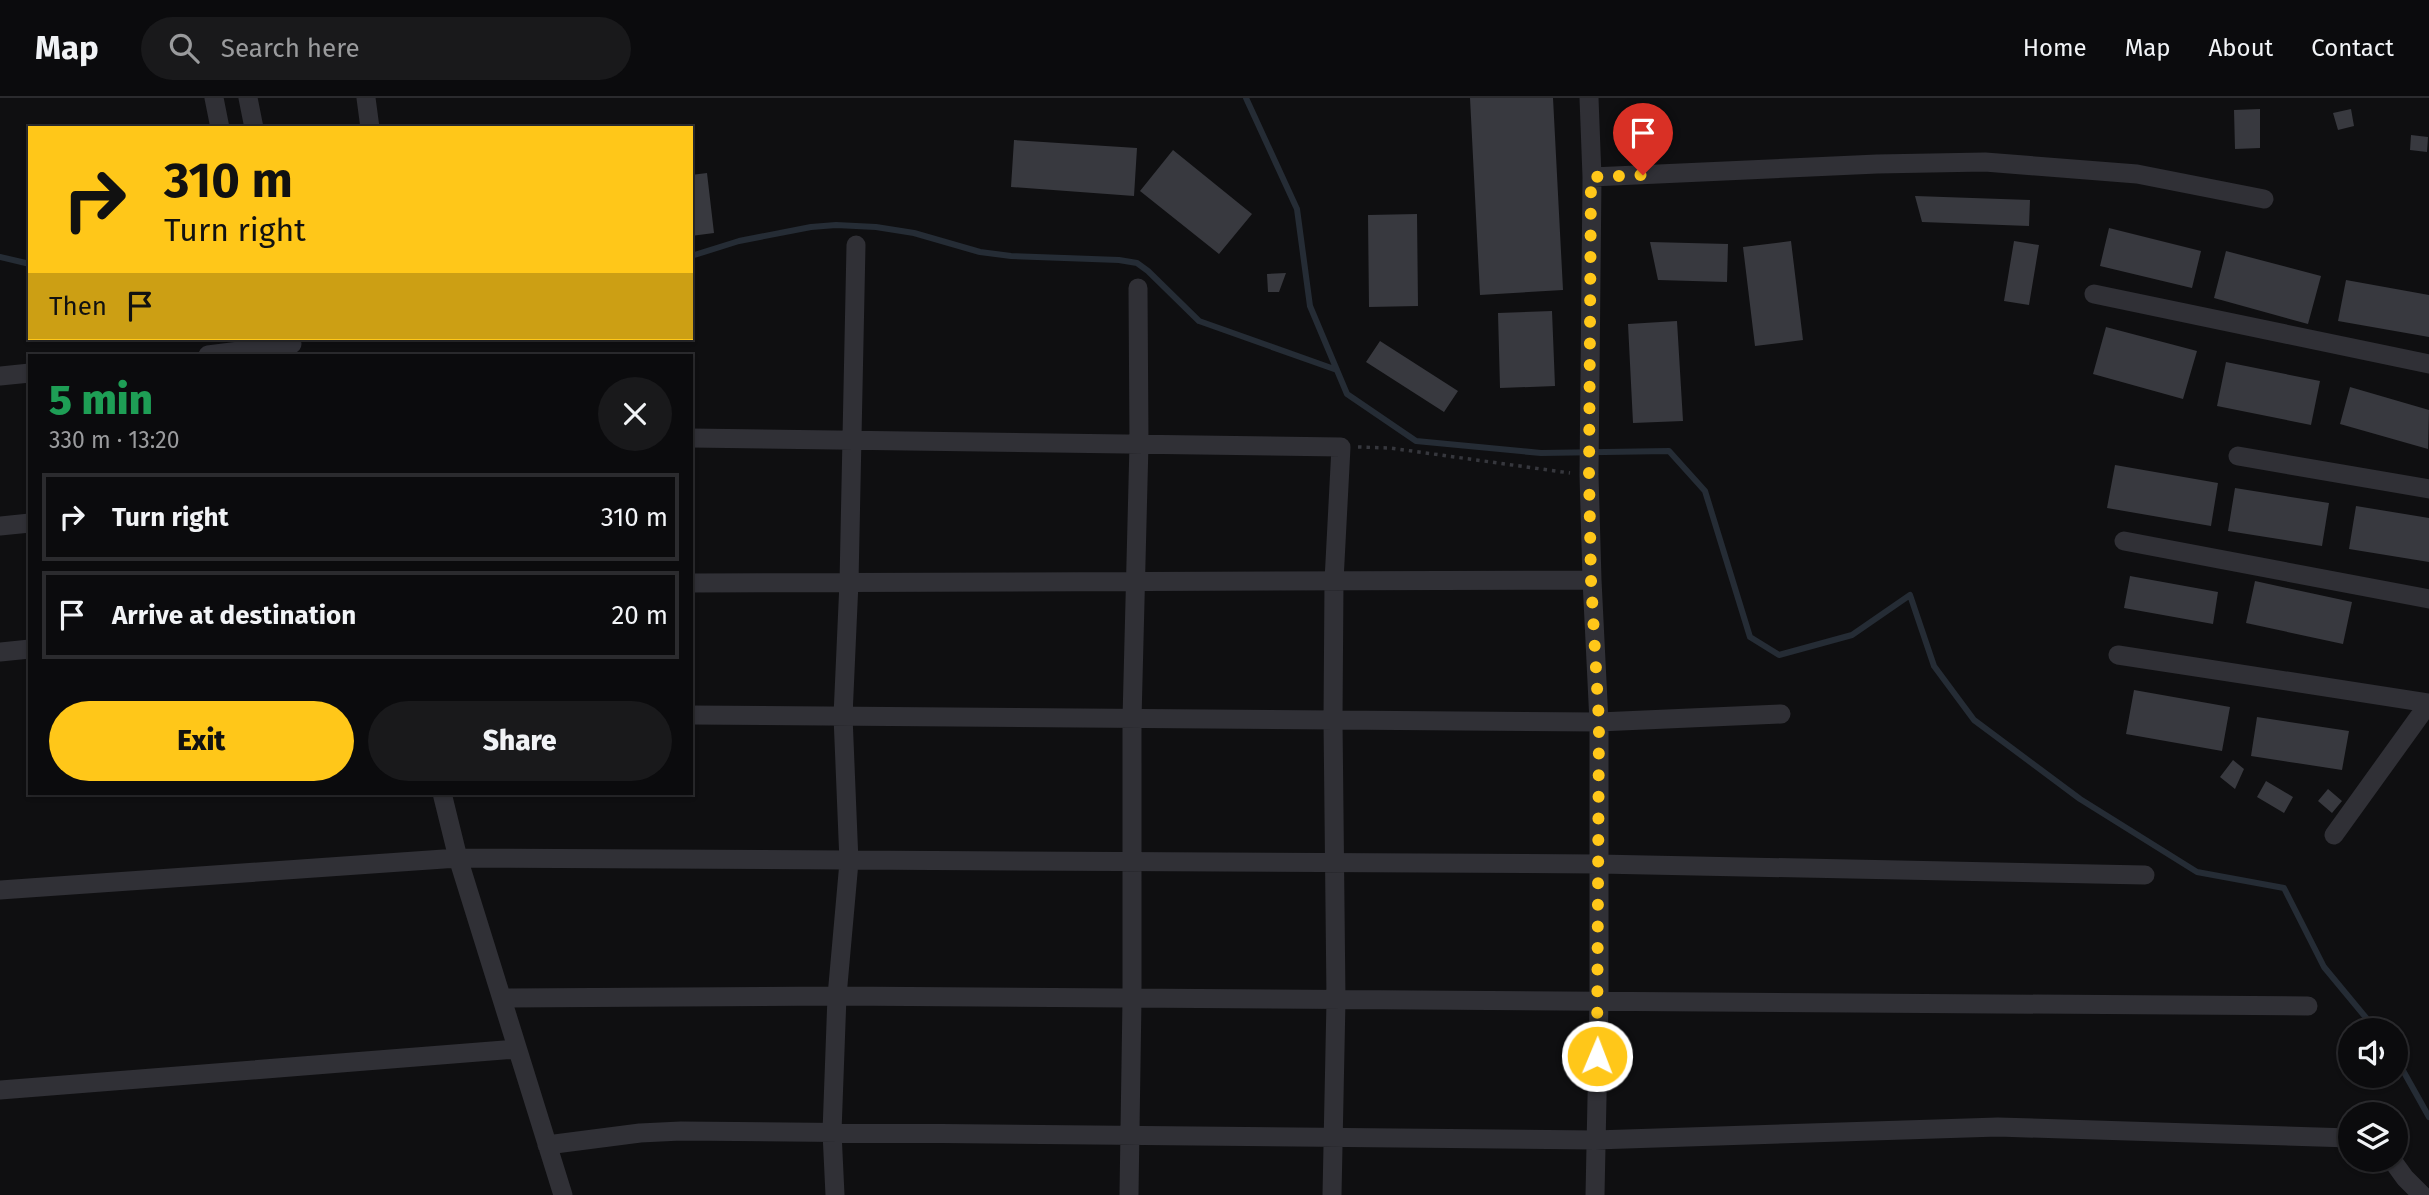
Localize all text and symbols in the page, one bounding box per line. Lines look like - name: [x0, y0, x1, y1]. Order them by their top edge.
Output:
- search box: [141, 17, 631, 80]
- text: Map: [35, 28, 99, 68]
- icon: search: [165, 29, 203, 67]
- text: Search here: [221, 33, 360, 64]
- text: Home: [2023, 34, 2087, 62]
- text: Map: [2125, 34, 2171, 62]
- text: About: [2209, 34, 2273, 62]
- text: Contact: [2311, 34, 2394, 62]
- pin: [1613, 103, 1673, 175]
- icon: arrive: [1624, 114, 1662, 152]
- text: 310 m: [164, 151, 293, 210]
- icon: right: [49, 154, 140, 245]
- text: Turn right: [164, 211, 306, 249]
- icon: arrive: [121, 287, 159, 325]
- text: Then: [49, 291, 107, 322]
- text: 5 min: [49, 375, 153, 425]
- button: close: [598, 377, 672, 451]
- text: 330 m · 13:20: [49, 426, 179, 454]
- icon: right: [53, 498, 91, 536]
- text: Turn right: [112, 502, 229, 533]
- text: 310 m: [601, 502, 668, 533]
- icon: arrive: [53, 596, 91, 634]
- text: Arrive at destination: [112, 600, 356, 631]
- text: 20 m: [611, 600, 668, 631]
- button: Exit: [49, 701, 354, 781]
- button: Share: [368, 701, 672, 781]
- map controls: [2338, 1018, 2408, 1172]
- button: sound: [2338, 1018, 2408, 1088]
- position arrow: [1560, 1019, 1634, 1093]
- button: layers: [2338, 1102, 2408, 1172]

